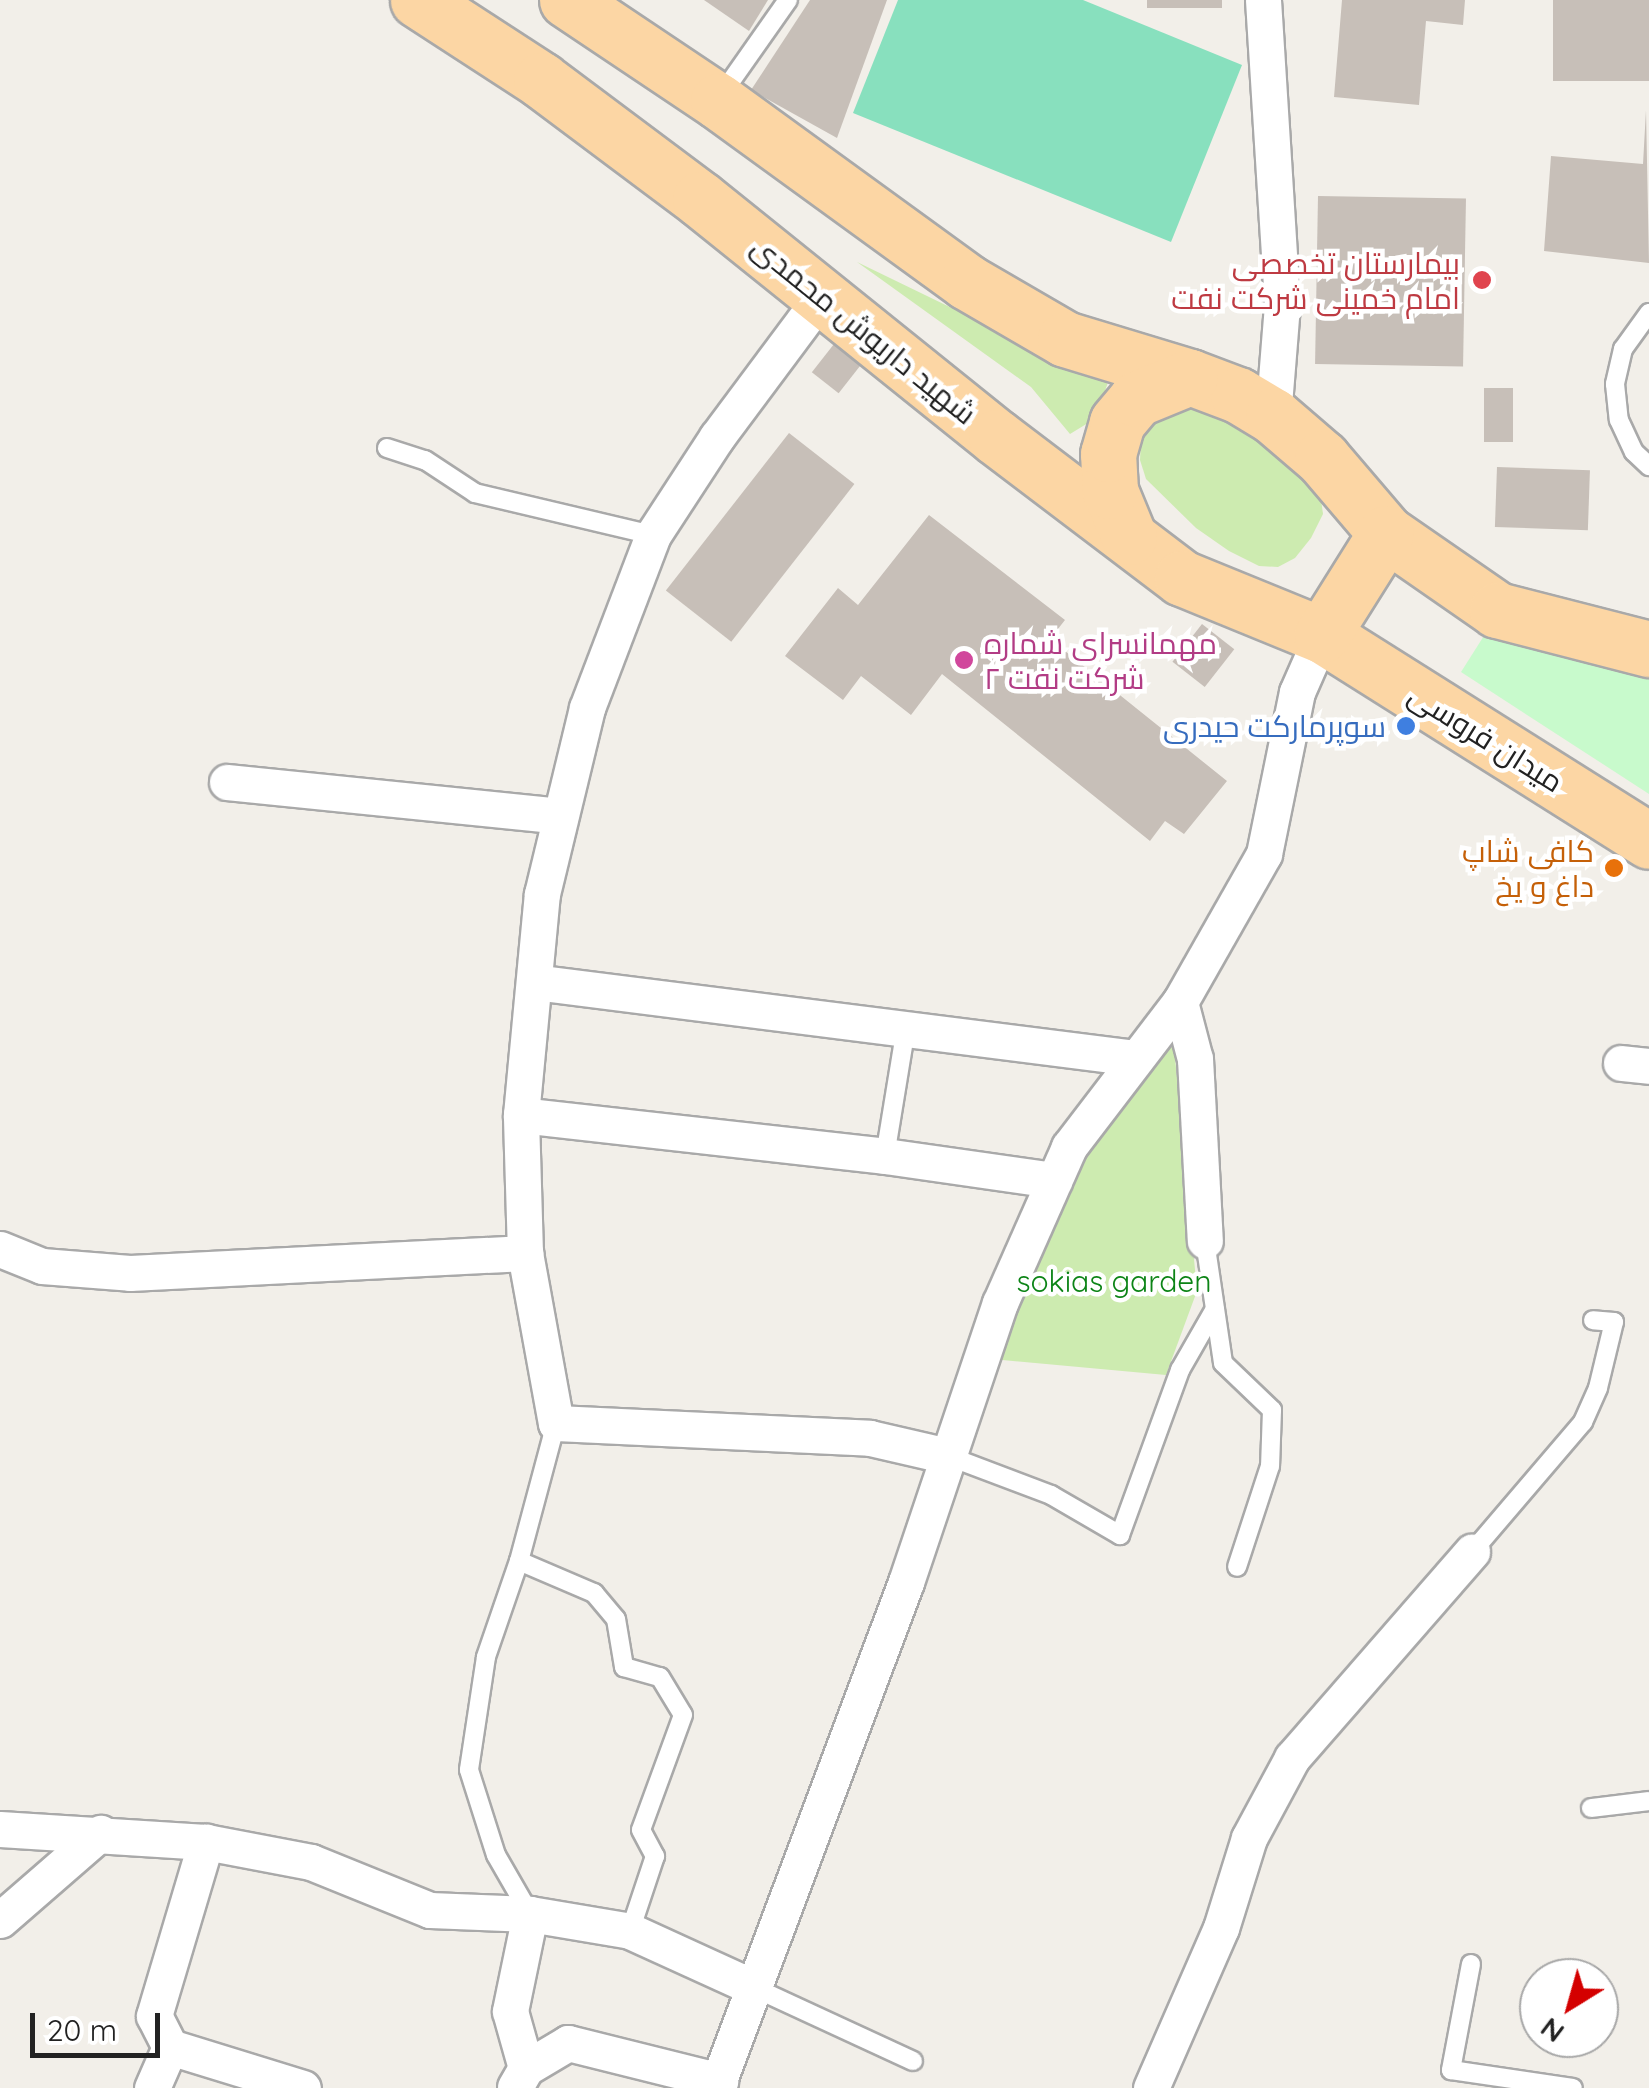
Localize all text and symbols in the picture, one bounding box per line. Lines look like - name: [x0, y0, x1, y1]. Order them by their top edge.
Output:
- street label: شهید داریوش محمدی: [744, 228, 984, 432]
- place label: بیمارستان تخصصی امام خمینی شرکت نفت: [1171, 245, 1460, 316]
- marker: بیمارستان تخصصی امام خمینی شرکت نفت: [1469, 267, 1495, 293]
- place label: مهمانسرای شماره ۲ شرکت نفت: [984, 625, 1217, 696]
- marker: مهمانسرای شماره ۲ شرکت نفت: [953, 649, 975, 671]
- street label: میدان فروسی: [1402, 676, 1570, 800]
- place label: سوپرمارکت حیدری: [1163, 708, 1386, 744]
- marker: سوپرمارکت حیدری: [1395, 715, 1417, 737]
- place label: کافی شاپ داغ و یخ: [1462, 833, 1594, 904]
- marker: کافی شاپ داغ و یخ: [1603, 857, 1625, 879]
- park label: sokias garden: [1016, 1263, 1212, 1299]
- north arrow: [1519, 1958, 1619, 2058]
- scale bar: [35, 1993, 165, 2055]
- text: 20 m: [47, 2011, 117, 2049]
- text: N: [1533, 2011, 1571, 2051]

